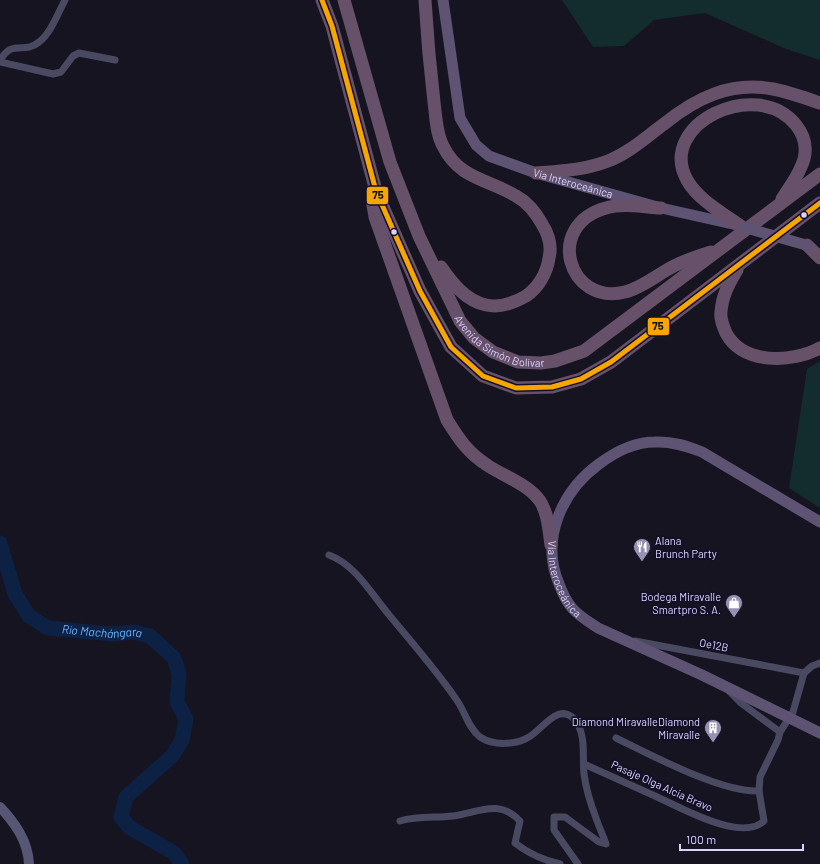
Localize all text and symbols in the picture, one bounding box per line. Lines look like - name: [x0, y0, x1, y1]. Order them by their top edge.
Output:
- street label: Vía Interoceánica: [532, 166, 615, 200]
- line badge: 75: [366, 186, 389, 205]
- text: 75: [372, 188, 384, 201]
- unlabelled marker: [799, 210, 809, 220]
- unlabelled marker: [389, 227, 399, 237]
- street label: Avenida Simón Bolívar: [452, 313, 545, 369]
- line badge: 75: [647, 317, 670, 336]
- text: 75: [652, 319, 664, 332]
- place label: Alana Brunch Party: [655, 534, 717, 560]
- restaurant icon: Alana Brunch Party: [632, 537, 652, 562]
- street label: Vía Interoceánica: [546, 540, 584, 620]
- place label: Bodega Miravalle Smartpro S. A.: [641, 590, 721, 616]
- shop icon: Bodega Miravalle Smartpro S. A.: [724, 593, 744, 618]
- water label: Río Machángara: [61, 621, 144, 640]
- street label: Oe12B: [698, 635, 730, 654]
- place label: Diamond MiravalleDiamond Miravalle: [572, 715, 700, 741]
- building icon: Diamond MiravalleDiamond Miravalle: [703, 718, 723, 743]
- street label: Pasaje Olga Alcia Bravo: [609, 757, 715, 814]
- scale bar: [680, 826, 803, 852]
- text: 100 m: [686, 832, 716, 846]

